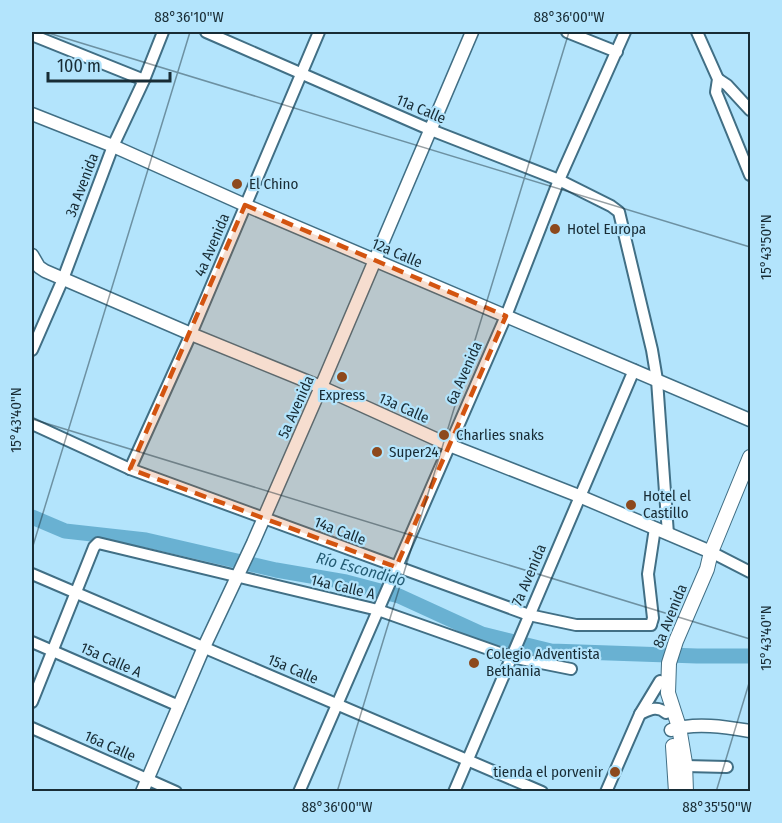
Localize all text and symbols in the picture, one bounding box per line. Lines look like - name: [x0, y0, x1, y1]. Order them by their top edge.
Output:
- text: 88°36'10"W: [154, 8, 224, 26]
- text: 88°36'00"W: [533, 8, 605, 26]
- scale bar: [48, 45, 170, 83]
- text: 100 m: [57, 55, 101, 77]
- street label: 11a Calle: [393, 90, 449, 128]
- street label: 3a Avenida: [62, 151, 102, 219]
- place label: El Chino: [249, 175, 298, 193]
- marker: El Chino: [230, 177, 244, 191]
- street label: 4a Avenida: [191, 211, 233, 279]
- text: 15°43'50"N: [757, 214, 775, 280]
- place label: Hotel Europa: [567, 220, 646, 238]
- marker: Hotel Europa: [548, 222, 562, 236]
- street label: 12a Calle: [369, 234, 425, 272]
- street label: 6a Avenida: [442, 339, 486, 407]
- marker: Express: [335, 370, 349, 384]
- street label: 5a Avenida: [274, 373, 318, 441]
- place label: Express: [319, 386, 365, 404]
- text: 15°43'40"N: [7, 387, 25, 453]
- street label: 13a Calle: [376, 389, 432, 427]
- place label: Charlies snaks: [456, 426, 544, 444]
- marker: Charlies snaks: [437, 428, 451, 442]
- place label: Super24: [389, 443, 439, 461]
- marker: Super24: [370, 445, 384, 459]
- place label: Hotel el Castillo: [643, 487, 691, 522]
- marker: Hotel el Castillo: [624, 498, 638, 512]
- street label: 14a Calle: [312, 513, 368, 549]
- street label: 7a Avenida: [508, 541, 550, 609]
- water label: Río Escondido: [314, 548, 408, 590]
- street label: 14a Calle A: [309, 571, 377, 603]
- street label: 8a Avenida: [649, 581, 691, 651]
- text: 15°43'40"N: [757, 605, 775, 671]
- street label: 15a Calle A: [78, 639, 144, 681]
- place label: Colegio Adventista Bethania: [486, 645, 600, 680]
- street label: 15a Calle: [265, 650, 321, 688]
- marker: Colegio Adventista Bethania: [467, 656, 481, 670]
- street label: 16a Calle: [82, 727, 138, 765]
- place label: tienda el porvenir: [493, 763, 604, 781]
- marker: tienda el porvenir: [608, 765, 622, 779]
- text: 88°36'00"W: [301, 798, 373, 816]
- text: 88°35'50"W: [682, 798, 752, 816]

